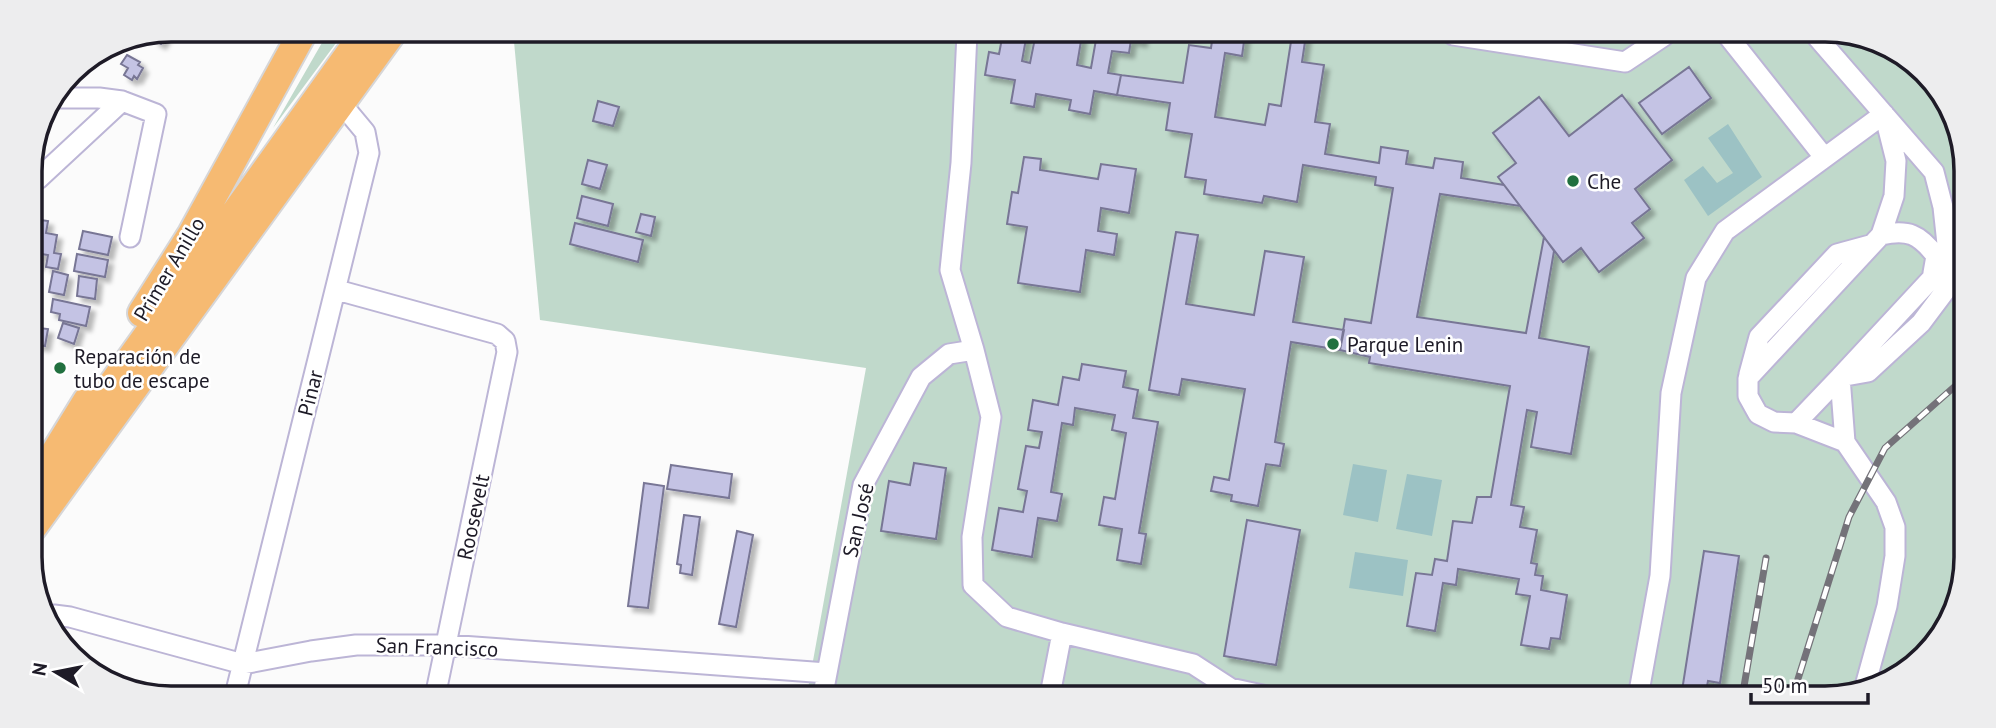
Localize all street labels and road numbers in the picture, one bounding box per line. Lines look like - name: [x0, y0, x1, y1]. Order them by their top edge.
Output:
- street label: Primer Anillo: [127, 212, 211, 326]
- street label: Pinar: [291, 367, 329, 419]
- street label: Roosevelt: [451, 472, 495, 562]
- street label: San José: [836, 480, 880, 560]
- street label: San Francisco: [375, 631, 499, 663]

